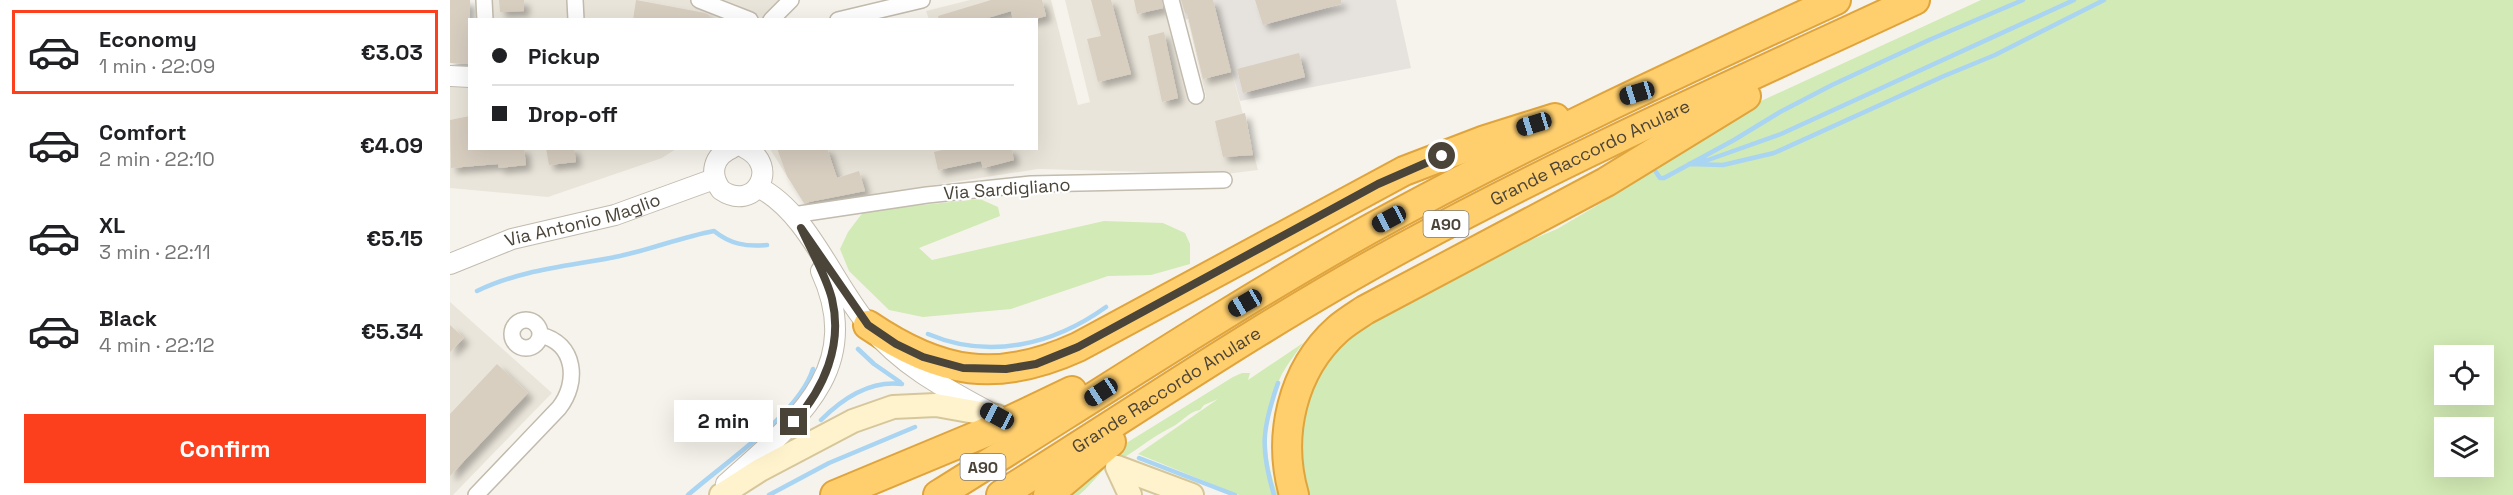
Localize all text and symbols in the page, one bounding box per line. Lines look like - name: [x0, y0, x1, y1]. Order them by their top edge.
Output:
- icon: car: [27, 25, 81, 79]
- text: Economy: [99, 25, 197, 53]
- text: €3.03: [361, 38, 423, 66]
- text: Pickup: [528, 42, 600, 70]
- text: 1 min · 22:09: [99, 53, 215, 79]
- car: [1617, 79, 1657, 107]
- street label: Grande Raccordo Anulare: [1486, 94, 1694, 211]
- text: Drop-off: [528, 100, 618, 128]
- car: [1514, 110, 1554, 138]
- icon: car: [27, 118, 81, 172]
- text: Comfort: [99, 118, 187, 146]
- text: €4.09: [360, 131, 423, 159]
- route start: [1428, 142, 1455, 169]
- text: 2 min · 22:10: [99, 146, 215, 172]
- street label: Via Sardigliano: [943, 173, 1071, 204]
- street label: Via Antonio Maglio: [501, 188, 663, 252]
- car: [1369, 203, 1409, 235]
- icon: car: [27, 211, 81, 265]
- text: XL: [99, 211, 125, 239]
- road number: A90: [1424, 211, 1468, 237]
- text: €5.15: [366, 224, 423, 252]
- text: 3 min · 22:11: [99, 239, 211, 265]
- car: [1225, 286, 1265, 320]
- icon: car: [27, 304, 81, 358]
- text: Black: [99, 304, 157, 332]
- text: €5.34: [361, 317, 423, 345]
- street label: Grande Raccordo Anulare: [1067, 321, 1265, 458]
- text: 4 min · 22:12: [99, 332, 215, 358]
- map controls: [2434, 345, 2494, 477]
- button: locate: [2434, 345, 2494, 405]
- car: [1081, 375, 1121, 409]
- car: [977, 400, 1017, 432]
- callout: 2 min: [674, 401, 773, 443]
- text: 2 min: [698, 408, 749, 434]
- route end: [780, 408, 807, 435]
- button: Confirm: [24, 414, 426, 483]
- button: layers: [2434, 417, 2494, 477]
- road number: A90: [960, 454, 1006, 480]

